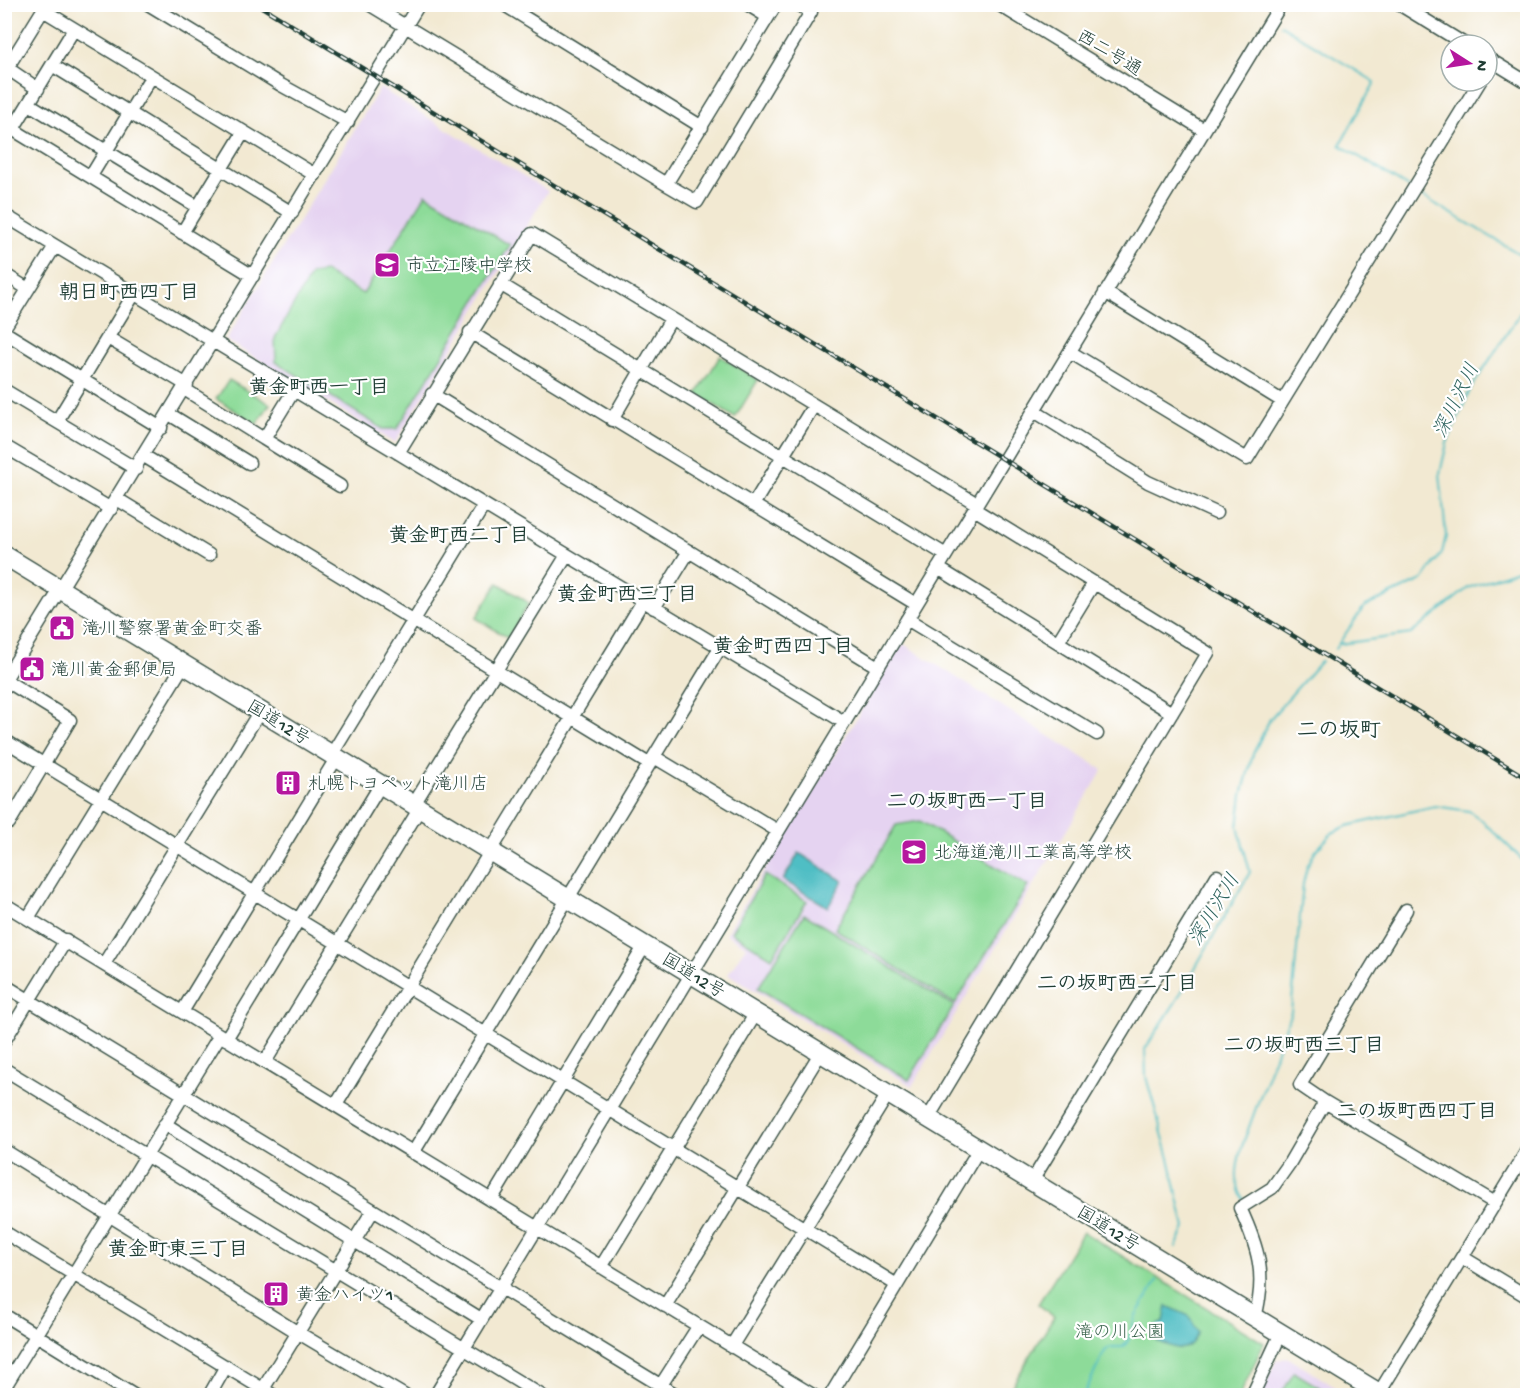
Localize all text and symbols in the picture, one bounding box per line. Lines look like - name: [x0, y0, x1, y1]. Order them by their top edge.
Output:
- street label: 西二号通: [1072, 27, 1145, 82]
- north arrow: [1439, 33, 1499, 93]
- text: N: [1470, 58, 1491, 73]
- school or university icon: 市立江陵中学校: [372, 250, 402, 280]
- place label: 市立江陵中学校: [406, 256, 532, 278]
- district label: 朝日町西四丁目: [59, 282, 199, 306]
- water label: 深川沢川: [1429, 360, 1486, 443]
- district label: 黄金町西一丁目: [249, 376, 389, 401]
- district label: 黄金町西二丁目: [389, 524, 529, 549]
- district label: 黄金町西三丁目: [557, 583, 697, 608]
- public building icon: 滝川警察署黄金町交番: [47, 613, 77, 643]
- place label: 滝川警察署黄金町交番: [82, 619, 262, 641]
- district label: 黄金町西四丁目: [713, 635, 853, 660]
- public building icon: 滝川黄金郵便局: [17, 654, 47, 684]
- place label: 滝川黄金郵便局: [51, 660, 177, 682]
- street label: 国道12号: [242, 696, 314, 751]
- district label: 二の坂町: [1297, 719, 1381, 745]
- building icon: 札幌トヨペット滝川店: [273, 768, 303, 798]
- place label: 札幌トヨペット滝川店: [308, 774, 488, 796]
- district label: 二の坂町西一丁目: [887, 791, 1047, 815]
- school or university icon: 北海道滝川工業高等学校: [899, 837, 929, 867]
- place label: 北海道滝川工業高等学校: [934, 843, 1132, 865]
- water label: 深川沢川: [1185, 870, 1246, 951]
- street label: 国道12号: [657, 949, 729, 1004]
- district label: 二の坂町西二丁目: [1037, 973, 1197, 997]
- district label: 二の坂町西三丁目: [1224, 1035, 1384, 1059]
- district label: 二の坂町西四丁目: [1337, 1101, 1497, 1125]
- street label: 国道12号: [1072, 1202, 1144, 1257]
- district label: 黄金町東三丁目: [108, 1238, 248, 1263]
- building icon: 黄金ハイツ1: [261, 1279, 291, 1309]
- place label: 黄金ハイツ1: [296, 1285, 393, 1307]
- park label: 滝の川公園: [1075, 1322, 1165, 1344]

